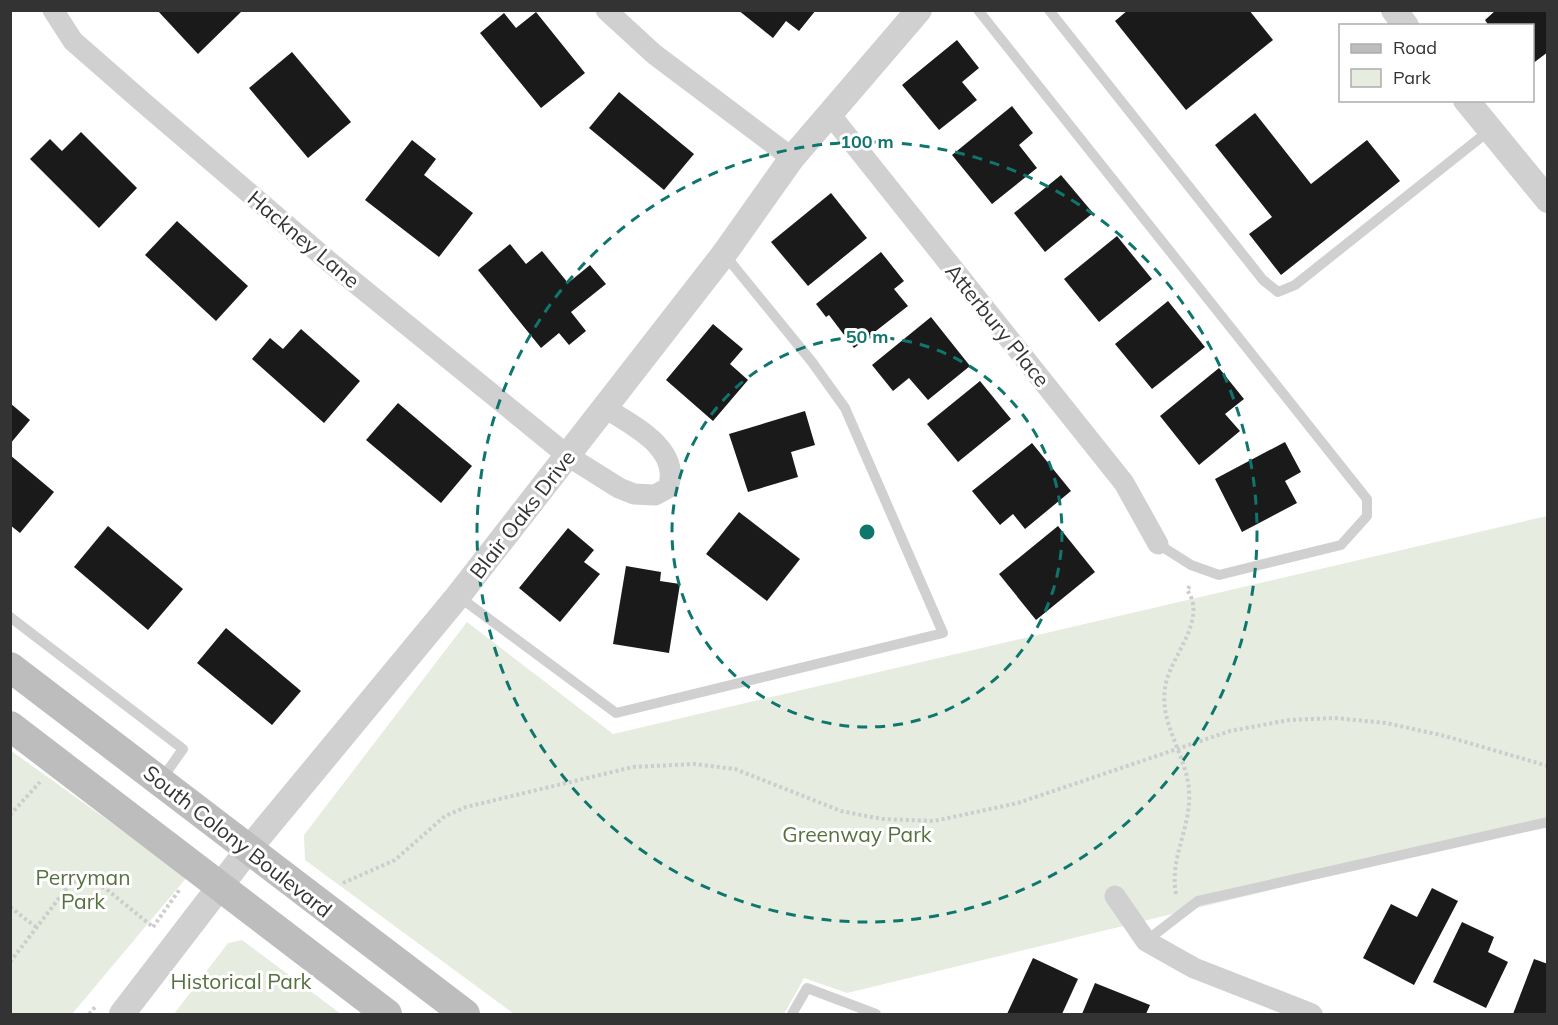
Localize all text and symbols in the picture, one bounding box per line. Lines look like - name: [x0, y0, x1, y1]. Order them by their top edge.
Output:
- legend: [1339, 24, 1534, 102]
- text: Road: [1393, 36, 1437, 59]
- text: Park: [1393, 66, 1432, 89]
- text: 100 m: [840, 130, 894, 153]
- street label: Hackney Lane: [243, 185, 365, 293]
- street label: Atterbury Place: [940, 258, 1056, 392]
- text: 50 m: [846, 325, 888, 348]
- street label: Blair Oaks Drive: [464, 445, 580, 583]
- centre of rings: [857, 522, 877, 542]
- street label: South Colony Boulevard: [139, 759, 337, 923]
- park label: Greenway Park: [782, 821, 932, 847]
- park label: Perryman Park: [36, 864, 131, 914]
- park label: Historical Park: [171, 968, 312, 994]

